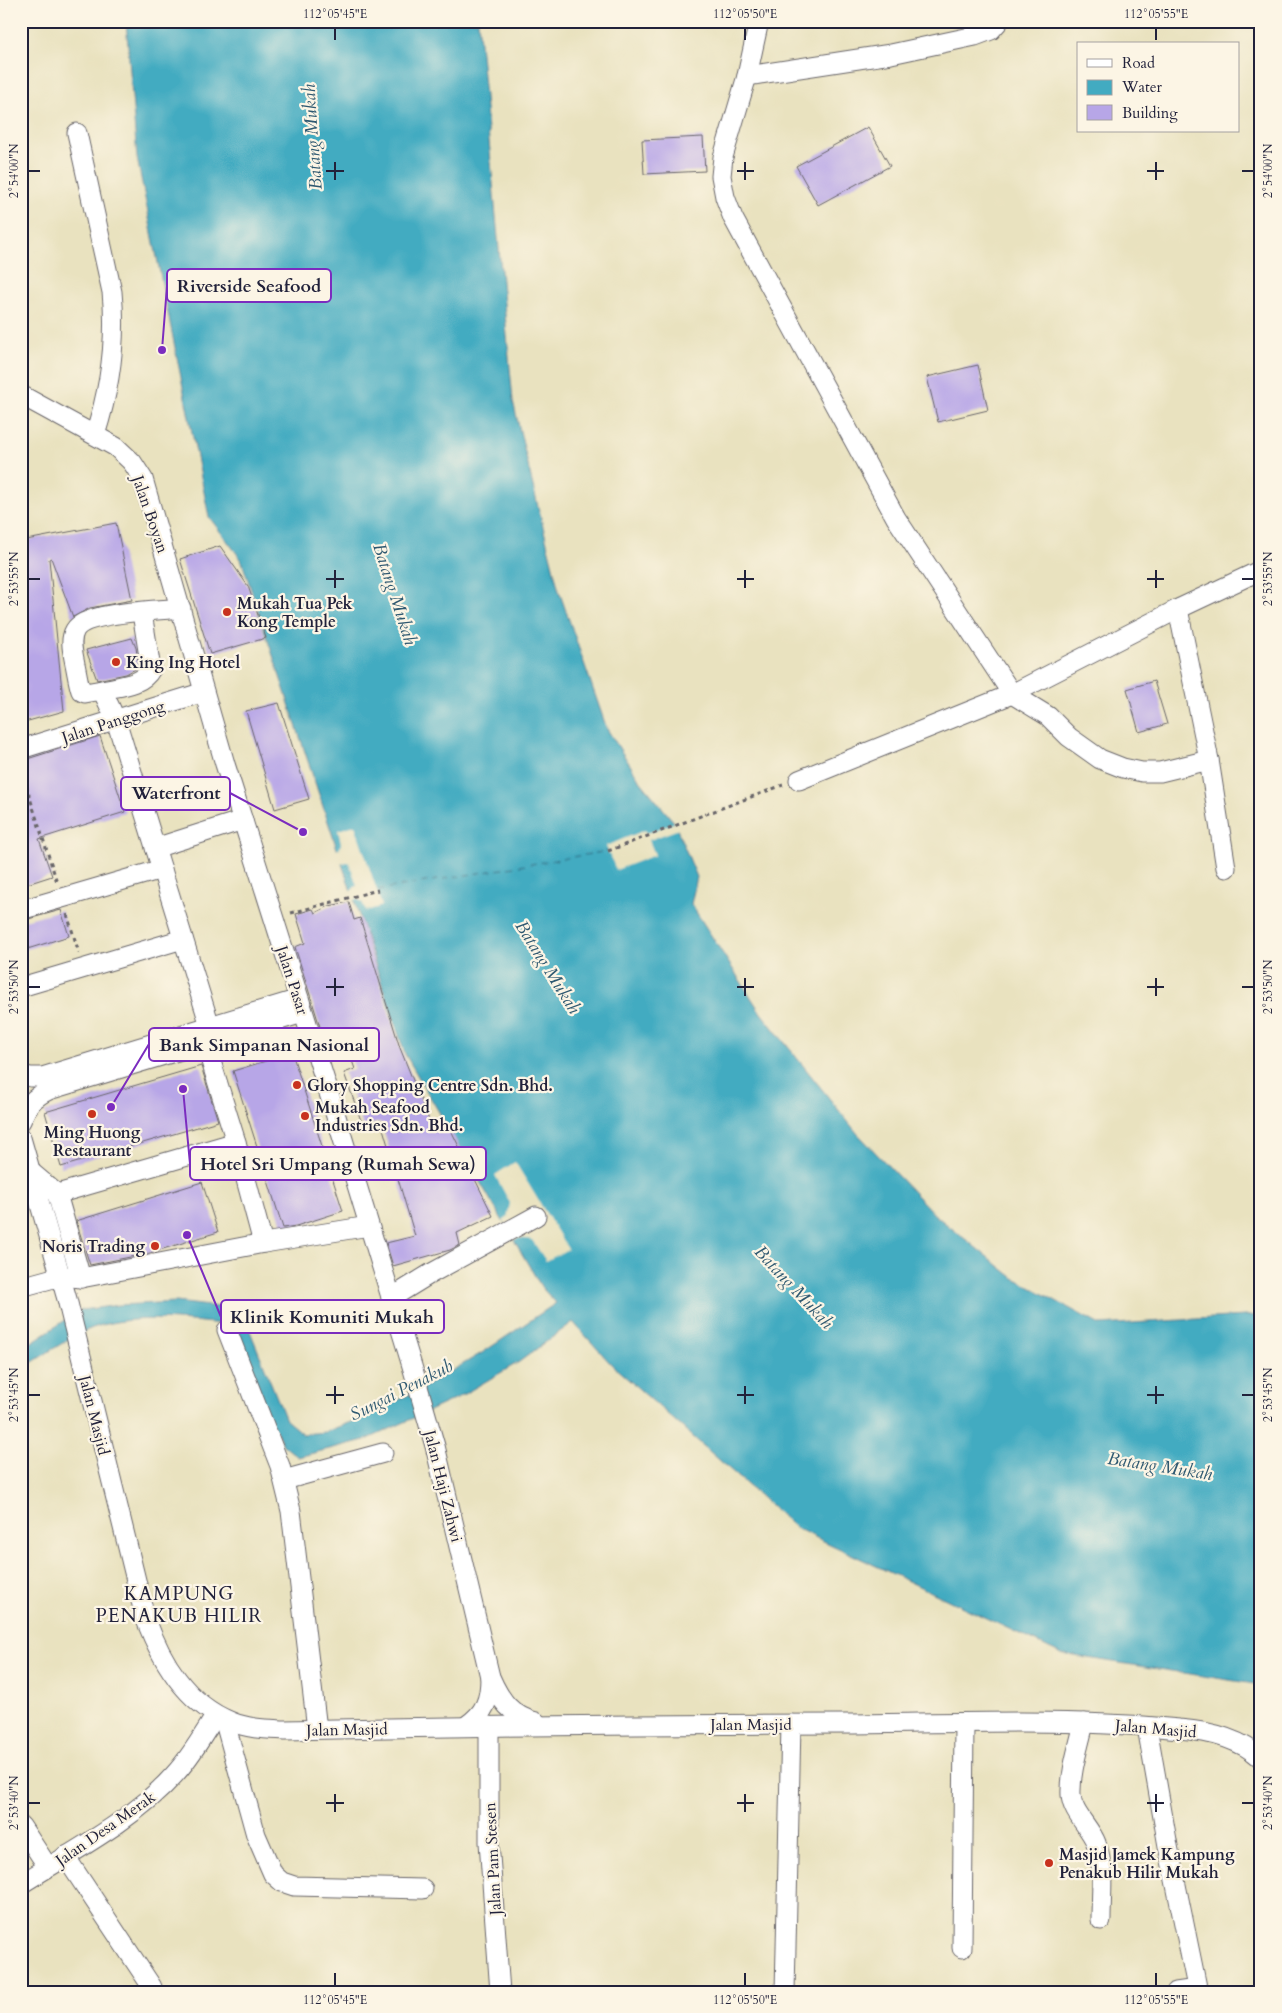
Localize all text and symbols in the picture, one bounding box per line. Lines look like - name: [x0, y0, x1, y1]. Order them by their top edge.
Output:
- text: 112°05'45"E: [303, 6, 367, 22]
- text: 112°05'50"E: [713, 6, 777, 22]
- text: 112°05'55"E: [1124, 6, 1188, 22]
- legend: [1077, 42, 1240, 132]
- text: Road: [1122, 53, 1155, 73]
- text: Water: [1121, 77, 1163, 97]
- water label: Batang Mukah: [296, 83, 329, 191]
- text: Building: [1122, 103, 1178, 123]
- text: 2°54'00"N: [6, 143, 22, 198]
- text: 2°54'00"N: [1260, 143, 1276, 198]
- callout: Riverside Seafood: [167, 269, 331, 302]
- text: Riverside Seafood: [177, 274, 322, 299]
- street label: Jalan Boyan: [126, 471, 174, 556]
- water label: Batang Mukah: [366, 540, 423, 649]
- text: 2°53'55"N: [6, 551, 22, 606]
- text: 2°53'55"N: [1260, 551, 1276, 606]
- place label: Mukah Tua Pek Kong Temple: [237, 593, 353, 633]
- marker: Mukah Tua Pek Kong Temple: [221, 606, 233, 618]
- place label: King Ing Hotel: [126, 652, 241, 674]
- marker: King Ing Hotel: [110, 656, 122, 668]
- street label: Jalan Panggong: [57, 695, 168, 750]
- callout: Waterfront: [121, 777, 230, 810]
- text: Waterfront: [130, 781, 221, 806]
- water label: Batang Mukah: [509, 916, 586, 1019]
- street label: Jalan Pasar: [270, 941, 314, 1018]
- text: 2°53'50"N: [6, 959, 22, 1014]
- text: 2°53'50"N: [1260, 959, 1276, 1014]
- callout: Bank Simpanan Nasional: [149, 1028, 379, 1061]
- text: Bank Simpanan Nasional: [159, 1033, 369, 1058]
- place label: Glory Shopping Centre Sdn. Bhd.: [307, 1075, 553, 1097]
- marker: Glory Shopping Centre Sdn. Bhd.: [291, 1079, 303, 1091]
- place label: Mukah Seafood Industries Sdn. Bhd.: [315, 1097, 463, 1137]
- marker: Ming Huong Restaurant: [86, 1108, 98, 1120]
- marker: Mukah Seafood Industries Sdn. Bhd.: [299, 1110, 311, 1122]
- place label: Ming Huong Restaurant: [44, 1122, 141, 1162]
- callout: Hotel Sri Umpang (Rumah Sewa): [190, 1147, 486, 1180]
- text: Hotel Sri Umpang (Rumah Sewa): [200, 1152, 476, 1177]
- place label: Noris Trading: [42, 1236, 145, 1258]
- marker: Noris Trading: [149, 1240, 161, 1252]
- water label: Batang Mukah: [748, 1240, 839, 1335]
- callout: Klinik Komuniti Mukah: [221, 1300, 444, 1333]
- text: Klinik Komuniti Mukah: [230, 1305, 434, 1330]
- water label: Sungai Penakub: [345, 1354, 457, 1427]
- text: 2°53'45"N: [6, 1367, 22, 1422]
- text: 2°53'45"N: [1260, 1367, 1276, 1422]
- street label: Jalan Masjid: [73, 1371, 115, 1458]
- street label: Jalan Haji Zahwi: [418, 1426, 468, 1545]
- water label: Batang Mukah: [1106, 1446, 1215, 1487]
- district label: KAMPUNG PENAKUB HILIR: [96, 1581, 262, 1629]
- street label: Jalan Masjid: [708, 1714, 792, 1736]
- street label: Jalan Masjid: [1112, 1714, 1198, 1744]
- street label: Jalan Masjid: [304, 1718, 388, 1742]
- text: 2°53'40"N: [6, 1775, 22, 1830]
- text: 2°53'40"N: [1260, 1775, 1276, 1830]
- street label: Jalan Desa Merak: [50, 1786, 160, 1873]
- street label: Jalan Pam Stesen: [479, 1802, 507, 1918]
- place label: Masjid Jamek Kampung Penakub Hilir Mukah: [1059, 1844, 1235, 1884]
- marker: Masjid Jamek Kampung Penakub Hilir Mukah: [1043, 1857, 1055, 1869]
- text: 112°05'45"E: [303, 1992, 367, 2008]
- text: 112°05'50"E: [713, 1992, 777, 2008]
- text: 112°05'55"E: [1124, 1992, 1188, 2008]

